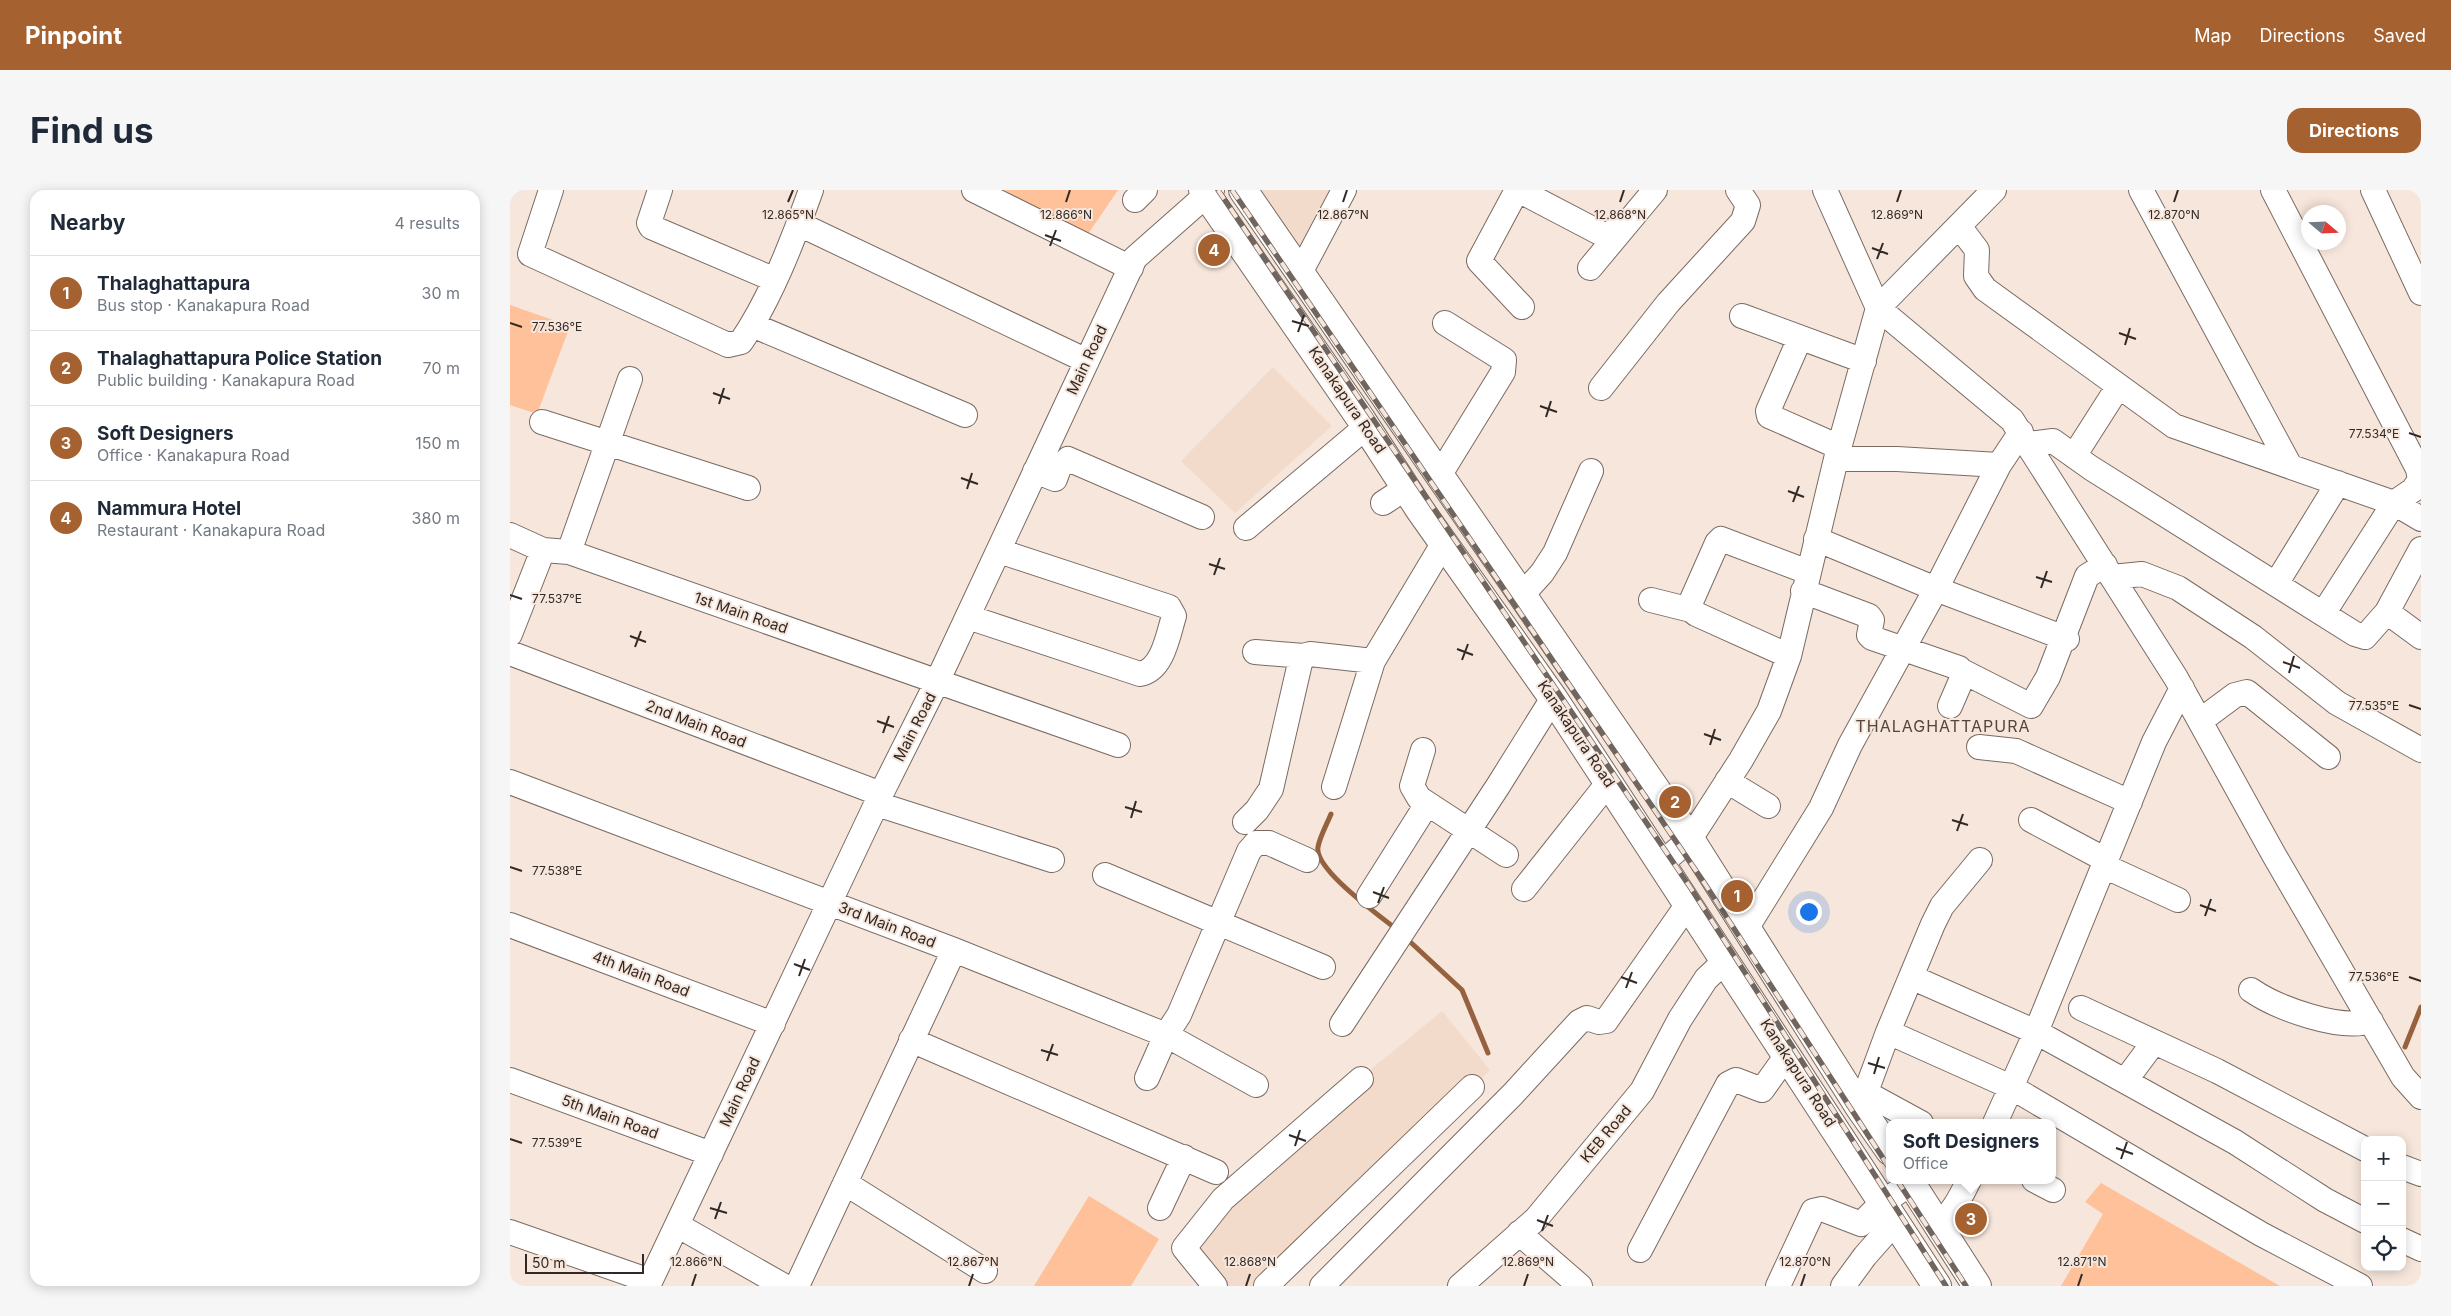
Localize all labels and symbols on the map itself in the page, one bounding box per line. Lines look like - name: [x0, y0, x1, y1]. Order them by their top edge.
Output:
- north arrow: [2301, 205, 2346, 250]
- text: 12.865°N: [762, 207, 814, 222]
- text: 12.866°N: [1040, 207, 1092, 222]
- text: 12.867°N: [1317, 207, 1369, 222]
- text: 12.868°N: [1594, 207, 1646, 222]
- text: 12.869°N: [1871, 207, 1923, 222]
- text: 12.870°N: [2148, 207, 2200, 222]
- pin: 4: [1198, 231, 1230, 269]
- text: 77.536°E: [532, 319, 582, 334]
- street label: Main Road: [1062, 322, 1111, 398]
- street label: Kanakapura Road: [1305, 343, 1390, 457]
- text: 77.534°E: [2349, 426, 2399, 441]
- street label: 1st Main Road: [692, 588, 791, 637]
- text: 77.537°E: [532, 591, 582, 606]
- street label: Kanakapura Road: [1534, 677, 1619, 791]
- street label: Main Road: [889, 689, 940, 764]
- street label: 2nd Main Road: [643, 696, 749, 751]
- text: 77.535°E: [2349, 698, 2399, 713]
- district label: THALAGHATTAPURA: [1855, 716, 2031, 736]
- pin: 2: [1659, 783, 1691, 821]
- text: 77.538°E: [532, 863, 582, 878]
- pin: 1: [1721, 877, 1753, 915]
- street label: 3rd Main Road: [836, 897, 939, 952]
- your location: [1796, 899, 1822, 925]
- street label: 4th Main Road: [590, 946, 692, 1001]
- text: 77.536°E: [2349, 969, 2399, 984]
- street label: Kanakapura Road: [1756, 1015, 1840, 1130]
- street label: Main Road: [715, 1054, 764, 1130]
- street label: 5th Main Road: [559, 1090, 661, 1143]
- street label: KEB Road: [1576, 1101, 1635, 1166]
- text: 77.539°E: [532, 1135, 582, 1150]
- pin: 3: [1955, 1200, 1987, 1238]
- scale bar: [525, 1251, 644, 1274]
- text: 12.866°N: [670, 1254, 722, 1269]
- text: 12.867°N: [947, 1254, 999, 1269]
- text: 12.868°N: [1224, 1254, 1276, 1269]
- text: 12.869°N: [1502, 1254, 1554, 1269]
- text: 12.870°N: [1779, 1254, 1831, 1269]
- text: 12.871°N: [2058, 1254, 2107, 1269]

